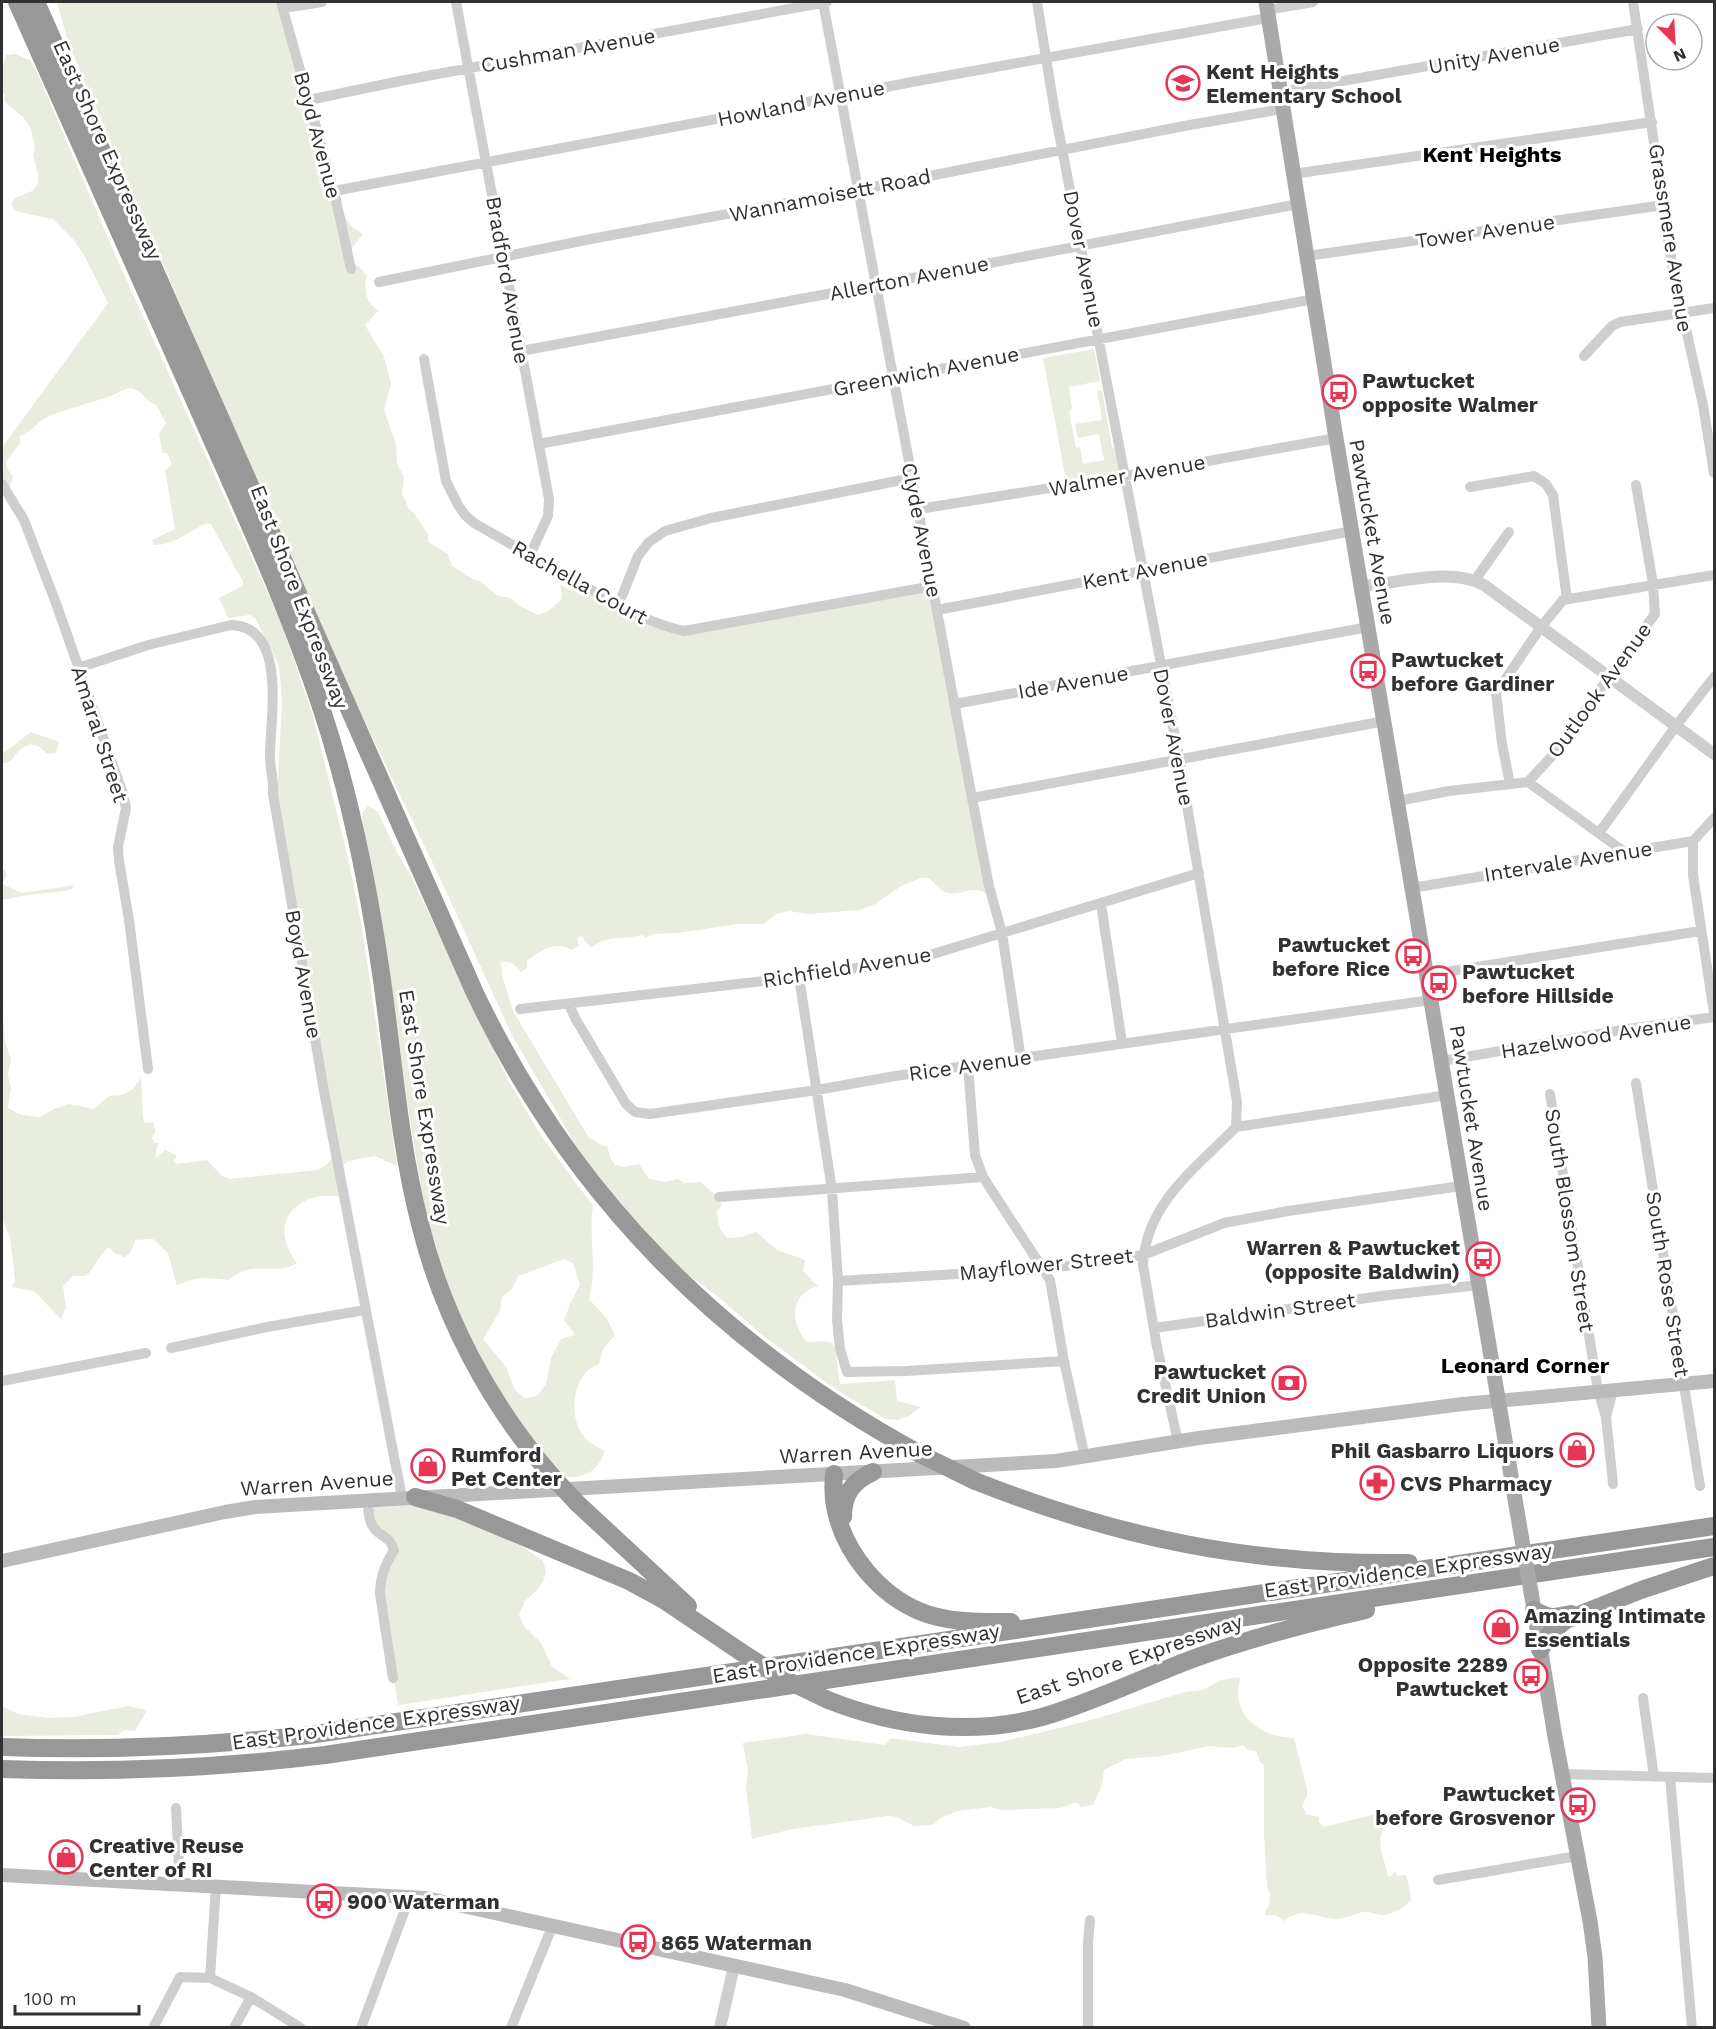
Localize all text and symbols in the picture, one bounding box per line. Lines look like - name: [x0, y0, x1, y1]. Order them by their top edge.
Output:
- north arrow: [1644, 12, 1704, 72]
- street label: Cushman Avenue: [479, 22, 657, 78]
- street label: Unity Avenue: [1426, 31, 1562, 79]
- street label: East Shore Expressway: [48, 36, 168, 264]
- text: N: [1671, 44, 1689, 66]
- place label: Kent Heights Elementary School: [1206, 59, 1402, 108]
- school or university icon: Kent Heights Elementary School: [1165, 65, 1201, 101]
- street label: Boyd Avenue: [289, 69, 347, 201]
- street label: Howland Avenue: [715, 74, 887, 132]
- district label: Kent Heights: [1422, 142, 1562, 167]
- street label: Grassmere Avenue: [1644, 142, 1698, 334]
- street label: Wannamoisett Road: [727, 163, 933, 227]
- street label: Dover Avenue: [1058, 188, 1110, 330]
- street label: Bradford Avenue: [481, 194, 535, 366]
- street label: Tower Avenue: [1414, 209, 1556, 253]
- street label: Allerton Avenue: [827, 250, 991, 306]
- street label: Greenwich Avenue: [831, 341, 1021, 401]
- place label: Pawtucket opposite Walmer: [1362, 368, 1538, 417]
- bus stop icon: Pawtucket opposite Walmer: [1321, 374, 1357, 410]
- street label: Pawtucket Avenue: [1344, 437, 1402, 627]
- street label: Walmer Avenue: [1047, 449, 1207, 501]
- street label: Clyde Avenue: [897, 460, 947, 600]
- street label: East Shore Expressway: [246, 481, 354, 713]
- street label: Rachella Court: [508, 535, 652, 630]
- street label: Kent Avenue: [1080, 546, 1210, 594]
- street label: Outlook Avenue: [1542, 617, 1656, 763]
- place label: Pawtucket before Gardiner: [1391, 647, 1554, 696]
- bus stop icon: Pawtucket before Gardiner: [1350, 653, 1386, 689]
- street label: Ide Avenue: [1016, 660, 1130, 704]
- street label: Amaral Street: [66, 663, 134, 806]
- street label: Dover Avenue: [1148, 666, 1200, 808]
- street label: Intervale Avenue: [1482, 835, 1654, 887]
- street label: Boyd Avenue: [280, 908, 328, 1040]
- place label: Pawtucket before Rice: [1272, 932, 1390, 981]
- bus stop icon: Pawtucket before Rice: [1395, 938, 1431, 974]
- street label: Richfield Avenue: [761, 941, 933, 993]
- place label: Pawtucket before Hillside: [1462, 959, 1614, 1008]
- bus stop icon: Pawtucket before Hillside: [1421, 965, 1457, 1001]
- street label: East Shore Expressway: [394, 988, 456, 1227]
- street label: Hazelwood Avenue: [1499, 1009, 1693, 1063]
- street label: Pawtucket Avenue: [1445, 1023, 1499, 1213]
- street label: Rice Avenue: [907, 1044, 1033, 1086]
- street label: South Blossom Street: [1540, 1107, 1600, 1334]
- street label: South Rose Street: [1641, 1189, 1695, 1379]
- place label: Warren & Pawtucket (opposite Baldwin): [1247, 1235, 1460, 1284]
- bus stop icon: Warren & Pawtucket (opposite Baldwin): [1465, 1241, 1501, 1277]
- street label: Mayflower Street: [958, 1242, 1134, 1286]
- street label: Baldwin Street: [1203, 1287, 1357, 1333]
- district label: Leonard Corner: [1441, 1353, 1610, 1378]
- place label: Pawtucket Credit Union: [1137, 1359, 1266, 1408]
- bank icon: Pawtucket Credit Union: [1271, 1365, 1307, 1401]
- shop icon: Phil Gasbarro Liquors: [1559, 1432, 1595, 1468]
- street label: Warren Avenue: [779, 1435, 933, 1469]
- place label: Phil Gasbarro Liquors: [1330, 1438, 1554, 1463]
- place label: Rumford Pet Center: [451, 1442, 562, 1491]
- shop icon: Rumford Pet Center: [410, 1448, 446, 1484]
- street label: Warren Avenue: [239, 1465, 395, 1501]
- pharmacy icon: CVS Pharmacy: [1359, 1465, 1395, 1501]
- place label: CVS Pharmacy: [1400, 1471, 1552, 1496]
- street label: East Providence Expressway: [1262, 1537, 1554, 1603]
- place label: Amazing Intimate Essentials: [1524, 1603, 1706, 1652]
- street label: East Shore Expressway: [1012, 1608, 1246, 1710]
- shop icon: Amazing Intimate Essentials: [1483, 1609, 1519, 1645]
- street label: East Providence Expressway: [710, 1618, 1002, 1688]
- place label: Opposite 2289 Pawtucket: [1358, 1652, 1508, 1701]
- bus stop icon: Opposite 2289 Pawtucket: [1513, 1658, 1549, 1694]
- street label: East Providence Expressway: [230, 1689, 522, 1755]
- place label: Pawtucket before Grosvenor: [1375, 1781, 1555, 1830]
- bus stop icon: Pawtucket before Grosvenor: [1560, 1787, 1596, 1823]
- place label: Creative Reuse Center of RI: [89, 1833, 244, 1882]
- shop icon: Creative Reuse Center of RI: [48, 1839, 84, 1875]
- bus stop icon: 900 Waterman: [306, 1883, 342, 1919]
- place label: 900 Waterman: [347, 1889, 500, 1914]
- bus stop icon: 865 Waterman: [620, 1924, 656, 1960]
- place label: 865 Waterman: [661, 1930, 812, 1955]
- scale bar: [15, 1978, 140, 2016]
- text: 100 m: [24, 1988, 77, 2009]

